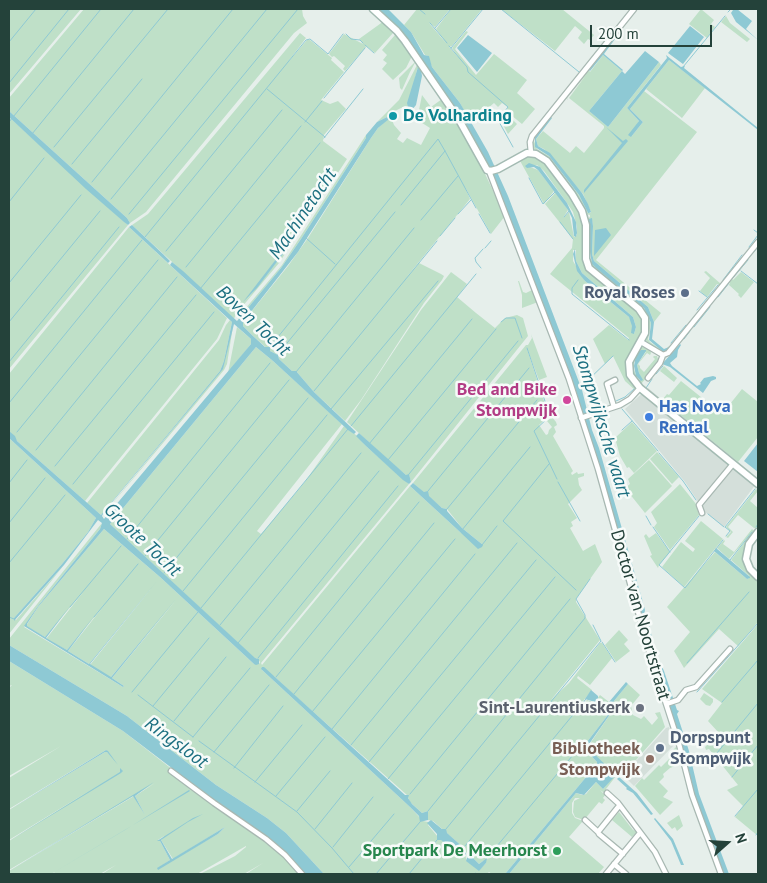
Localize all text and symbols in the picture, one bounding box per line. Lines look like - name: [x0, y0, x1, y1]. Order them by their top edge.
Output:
- scale bar: [592, 15, 714, 47]
- text: 200 m: [598, 24, 639, 43]
- place label: De Volharding: [403, 105, 512, 127]
- marker: De Volharding: [387, 110, 399, 122]
- water label: Machinetocht: [264, 164, 342, 264]
- water label: Boven Tocht: [211, 281, 295, 361]
- place label: Royal Roses: [584, 282, 675, 304]
- marker: Royal Roses: [679, 287, 691, 299]
- water label: Stompwijksche vaart: [567, 342, 635, 500]
- place label: Bed and Bike Stompwijk: [457, 379, 557, 422]
- marker: Bed and Bike Stompwijk: [561, 394, 573, 406]
- place label: Has Nova Rental: [659, 396, 731, 438]
- marker: Has Nova Rental: [643, 411, 655, 423]
- water label: Groote Tocht: [99, 498, 185, 582]
- street label: Doctor van Noortstraat: [605, 527, 675, 703]
- place label: Sint-Laurentiuskerk: [479, 697, 630, 719]
- marker: Sint-Laurentiuskerk: [634, 702, 646, 714]
- water label: Ringsloot: [140, 712, 212, 774]
- place label: Dorpspunt Stompwijk: [670, 727, 751, 770]
- place label: Bibliotheek Stompwijk: [552, 738, 640, 781]
- marker: Dorpspunt Stompwijk: [654, 742, 666, 754]
- marker: Bibliotheek Stompwijk: [644, 753, 656, 765]
- north arrow: [702, 818, 752, 868]
- text: N: [731, 831, 751, 845]
- place label: Sportpark De Meerhorst: [363, 840, 547, 862]
- marker: Sportpark De Meerhorst: [551, 845, 563, 857]

